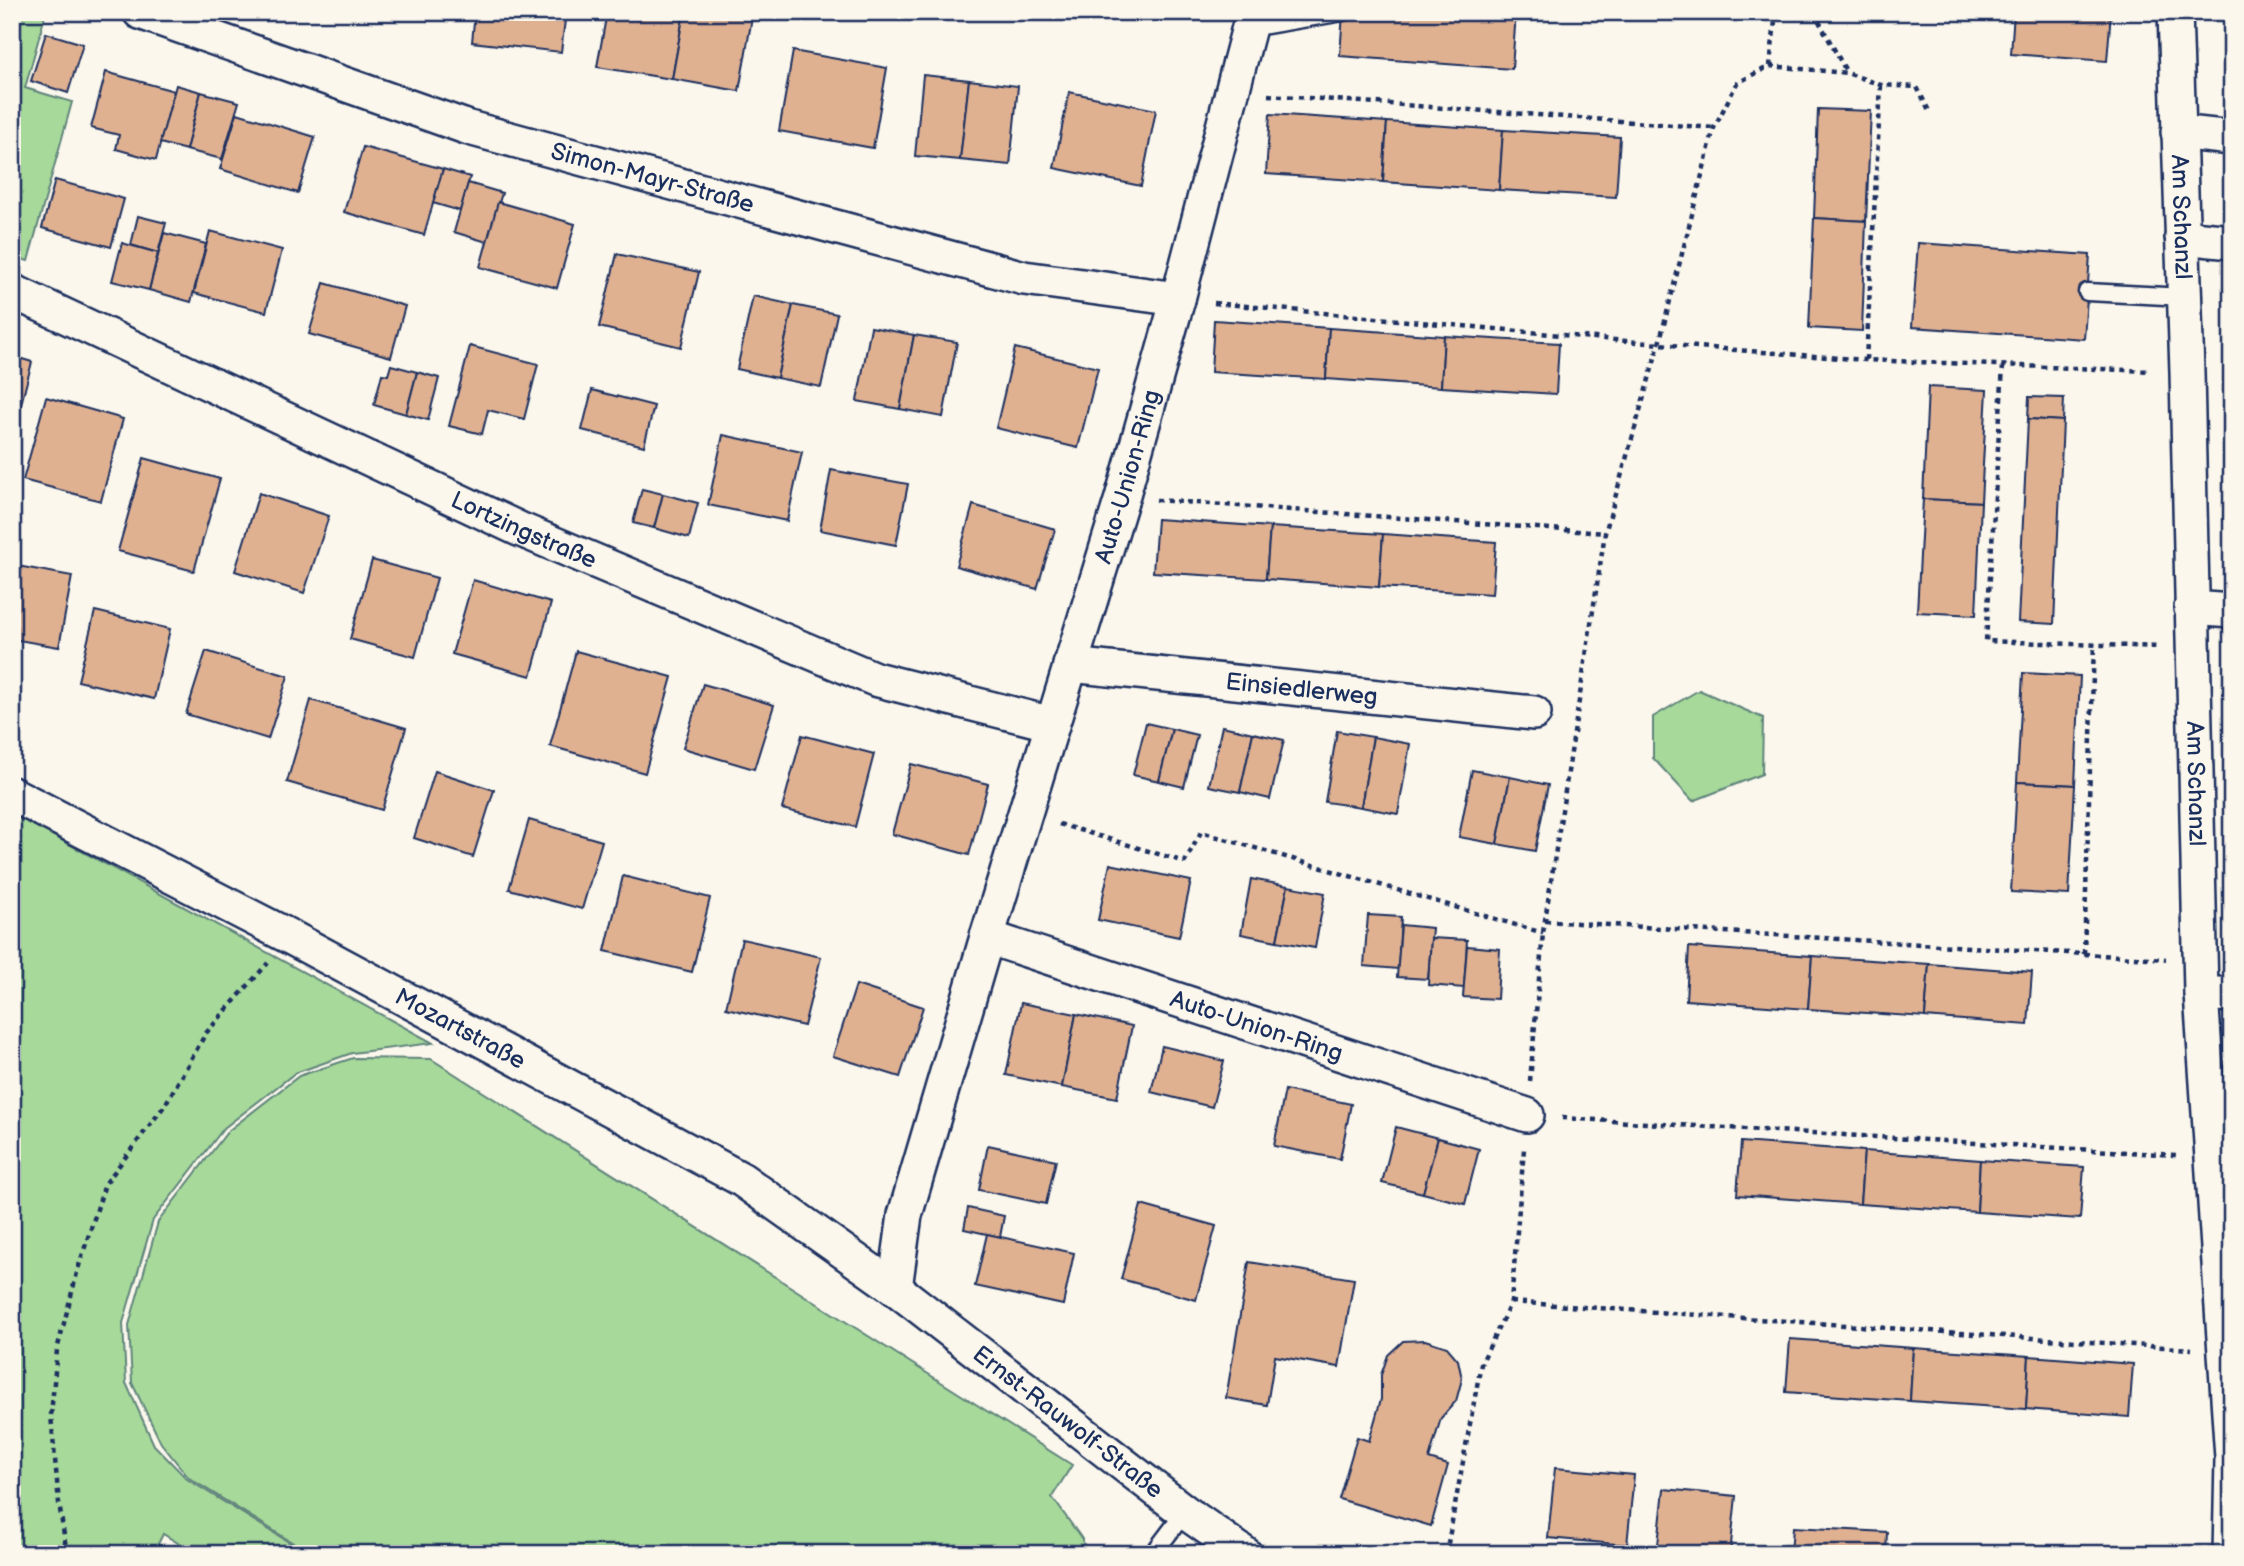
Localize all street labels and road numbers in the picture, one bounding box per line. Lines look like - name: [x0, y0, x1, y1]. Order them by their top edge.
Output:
- street label: Simon-Mayr-Straße: [548, 137, 757, 219]
- street label: Am Schanzl: [2165, 154, 2198, 280]
- street label: Auto-Union-Ring: [1089, 386, 1167, 567]
- street label: Lortzingstraße: [446, 485, 601, 575]
- street label: Einsiedlerweg: [1224, 667, 1379, 712]
- street label: Am Schanzl: [2180, 721, 2212, 847]
- street label: Mozartstraße: [390, 982, 530, 1076]
- street label: Auto-Union-Ring: [1167, 984, 1346, 1068]
- street label: Ernst-Rauwolf-Straße: [967, 1340, 1169, 1505]

